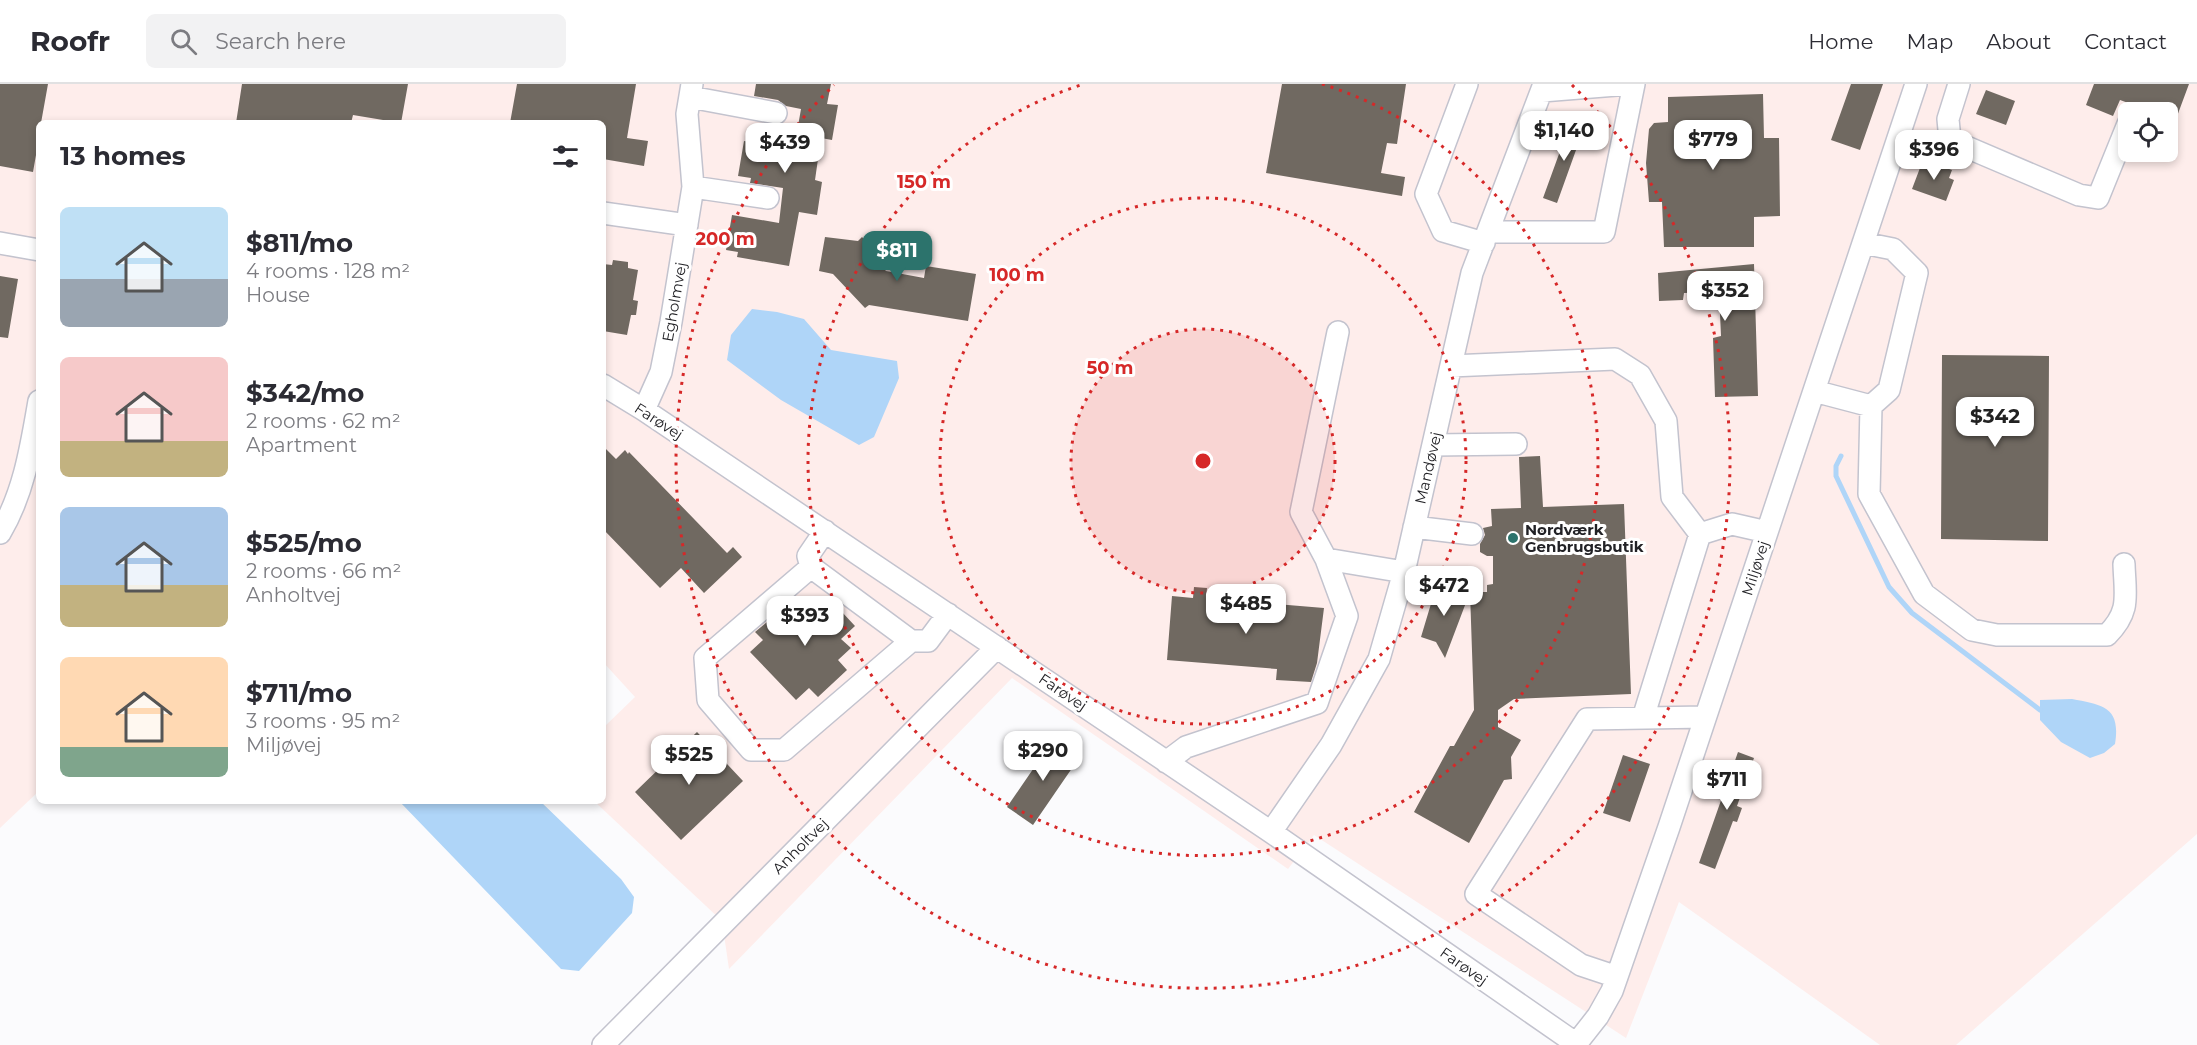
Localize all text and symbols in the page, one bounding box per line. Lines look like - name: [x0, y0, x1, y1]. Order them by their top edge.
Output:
- search box: [146, 14, 566, 68]
- text: Roofr: [30, 24, 110, 58]
- icon: search: [167, 25, 200, 58]
- text: Search here: [215, 28, 346, 55]
- text: Home: [1808, 29, 1873, 54]
- text: Map: [1906, 29, 1953, 54]
- text: About: [1986, 29, 2051, 54]
- text: Contact: [2084, 29, 2167, 54]
- map controls: [2118, 102, 2178, 162]
- button: locate: [2118, 102, 2178, 162]
- pin: $1,140: [1515, 111, 1613, 162]
- text: $1,140: [1534, 118, 1594, 142]
- pin: $779: [1677, 120, 1749, 171]
- pin: $439: [749, 123, 821, 174]
- text: $779: [1688, 127, 1738, 151]
- text: $439: [759, 130, 811, 154]
- pin: $396: [1898, 130, 1970, 181]
- text: $396: [1909, 137, 1959, 161]
- text: 13 homes: [60, 140, 186, 172]
- icon: filters: [549, 140, 582, 173]
- text: 150 m: [897, 171, 951, 193]
- text: $811/mo: [246, 227, 353, 259]
- text: 200 m: [695, 228, 755, 250]
- icon: home: [108, 231, 180, 303]
- pin: $811: [861, 231, 933, 282]
- text: $811: [876, 238, 918, 262]
- text: 4 rooms · 128 m²: [246, 259, 410, 283]
- street label: Egholmvej: [658, 261, 690, 343]
- text: 100 m: [989, 264, 1045, 286]
- pin: $352: [1689, 271, 1761, 322]
- text: $352: [1701, 278, 1749, 302]
- text: House: [246, 283, 310, 307]
- text: 50 m: [1087, 357, 1133, 379]
- text: $342/mo: [246, 377, 364, 409]
- icon: home: [108, 381, 180, 453]
- pin: $342: [1959, 397, 2031, 448]
- street label: Farøvej: [631, 398, 687, 444]
- text: $342: [1970, 404, 2020, 428]
- text: 2 rooms · 62 m²: [246, 409, 401, 433]
- street label: Mandøvej: [1410, 430, 1446, 506]
- text: Apartment: [246, 433, 357, 457]
- centre of rings: [1193, 451, 1213, 471]
- place label: Nordværk Genbrugsbutik: [1525, 520, 1644, 556]
- text: $525/mo: [246, 527, 362, 559]
- icon: home: [108, 531, 180, 603]
- marker: Nordværk Genbrugsbutik: [1506, 531, 1520, 545]
- street label: Miljøvej: [1737, 538, 1773, 598]
- text: 2 rooms · 66 m²: [246, 559, 401, 583]
- pin: $472: [1408, 566, 1480, 617]
- text: $472: [1419, 573, 1469, 597]
- text: Anholtvej: [246, 583, 341, 607]
- pin: $485: [1210, 584, 1282, 635]
- text: $485: [1220, 591, 1272, 615]
- pin: $393: [769, 596, 841, 647]
- text: $393: [781, 603, 829, 627]
- street label: Farøvej: [1035, 669, 1091, 715]
- text: $711/mo: [246, 677, 352, 709]
- icon: home: [108, 681, 180, 753]
- text: 3 rooms · 95 m²: [246, 709, 400, 733]
- pin: $290: [1007, 731, 1079, 782]
- text: Miljøvej: [246, 733, 322, 757]
- pin: $525: [653, 735, 725, 786]
- text: $290: [1018, 738, 1068, 762]
- text: $525: [665, 742, 713, 766]
- pin: $711: [1691, 760, 1763, 811]
- text: $711: [1707, 767, 1747, 791]
- street label: Anholtvej: [768, 814, 832, 878]
- street label: Farøvej: [1436, 943, 1492, 989]

